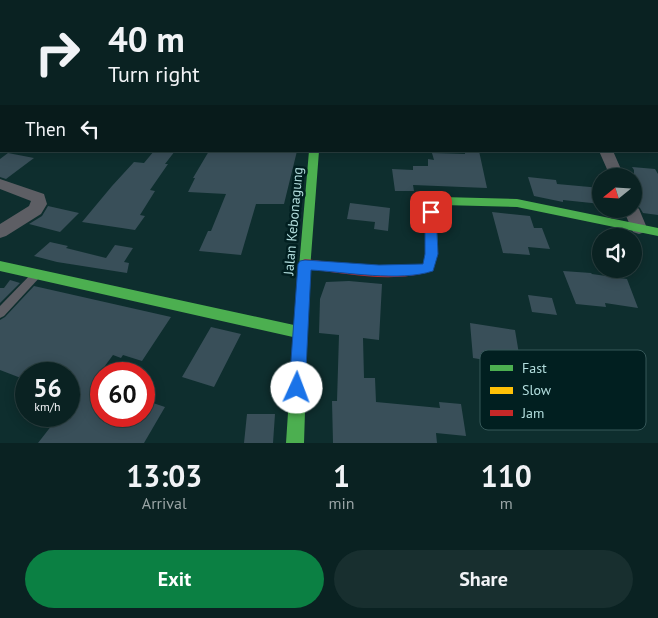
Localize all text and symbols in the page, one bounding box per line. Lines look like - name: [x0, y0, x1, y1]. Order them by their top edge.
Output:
- text: 40 m: [108, 16, 185, 62]
- icon: right: [25, 20, 90, 85]
- text: Turn right: [108, 60, 200, 88]
- icon: left: [76, 115, 104, 143]
- text: Then: [25, 117, 66, 141]
- street label: Jalan Kebonagung: [279, 166, 307, 277]
- north arrow: [592, 168, 642, 218]
- map controls: [592, 168, 642, 278]
- pin: [410, 191, 452, 233]
- icon: arrive: [417, 198, 445, 226]
- button: sound: [592, 228, 642, 278]
- legend: [480, 350, 646, 430]
- text: Fast: [522, 359, 547, 377]
- position arrow: [270, 361, 322, 413]
- speed limit sign: 60: [90, 362, 155, 427]
- text: 56: [33, 372, 62, 404]
- text: Slow: [522, 381, 552, 399]
- text: km/h: [34, 399, 61, 414]
- text: Jam: [521, 404, 544, 422]
- text: 13:03: [126, 456, 202, 495]
- text: 1: [333, 456, 350, 495]
- text: 110: [481, 456, 532, 495]
- text: Arrival: [142, 493, 187, 513]
- text: min: [329, 493, 355, 513]
- text: m: [500, 493, 513, 513]
- button: Exit: [25, 550, 324, 608]
- button: Share: [334, 550, 633, 608]

